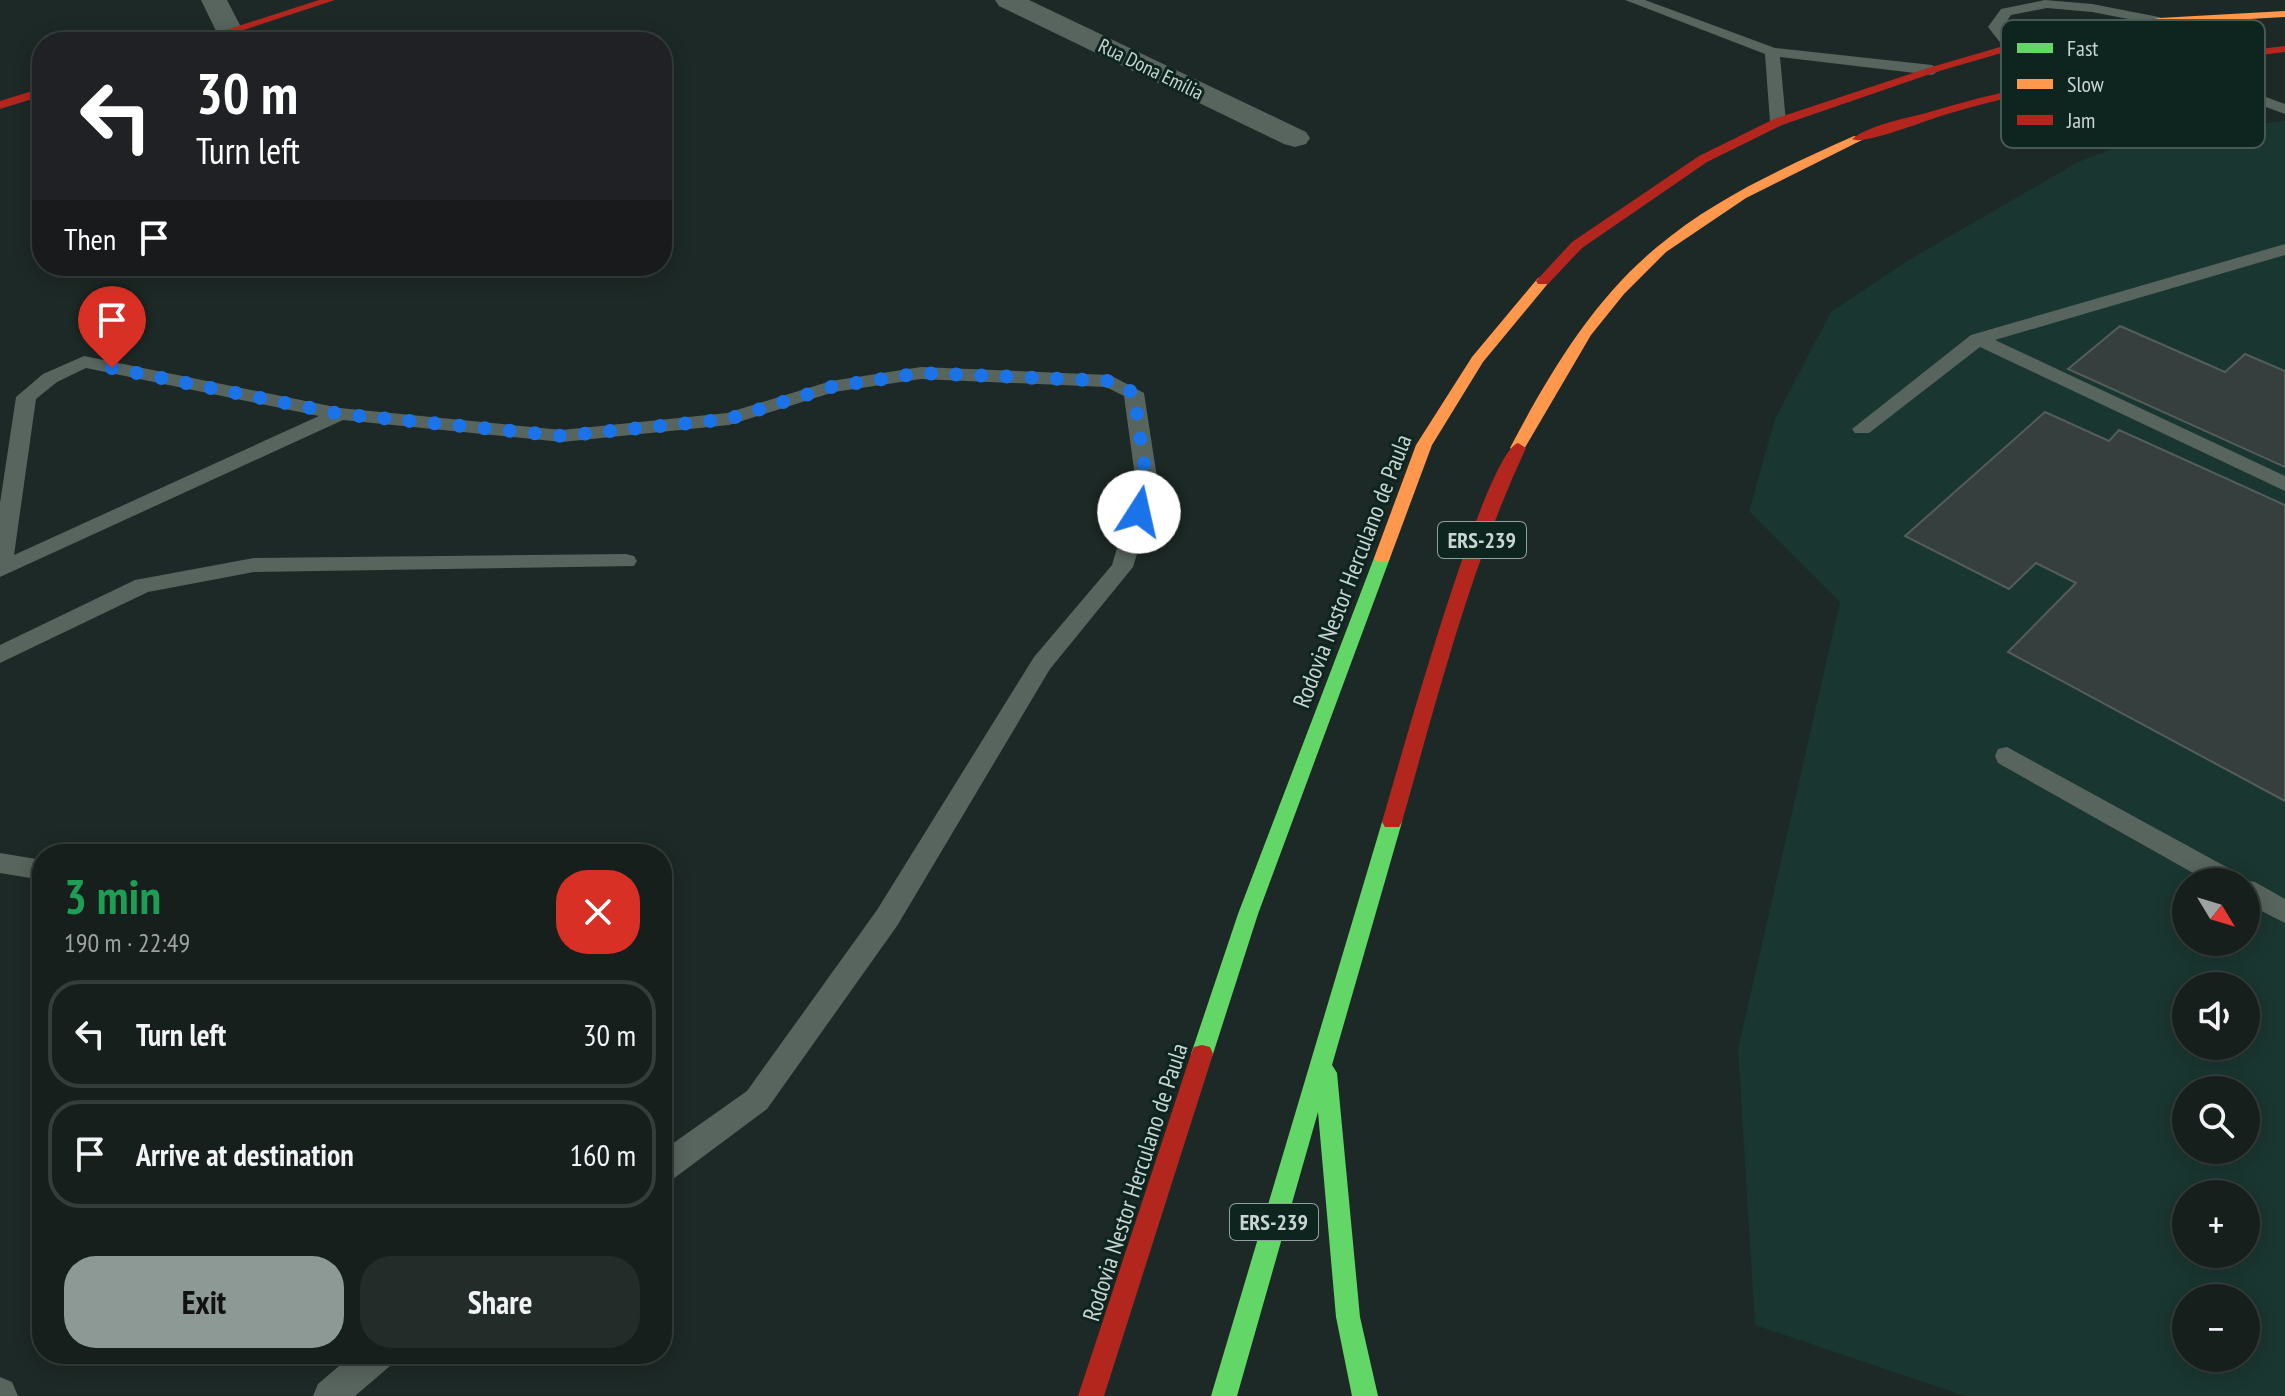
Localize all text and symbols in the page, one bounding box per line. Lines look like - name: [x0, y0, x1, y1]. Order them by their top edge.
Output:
- legend: [2001, 20, 2265, 148]
- street label: Rua Dona Emília: [1094, 32, 1208, 106]
- text: Fast: [2067, 34, 2098, 62]
- text: 30 m: [196, 57, 298, 129]
- icon: left: [64, 64, 168, 168]
- text: Slow: [2067, 70, 2104, 98]
- text: Jam: [2066, 106, 2095, 134]
- text: Turn left: [196, 127, 300, 174]
- icon: arrive: [132, 216, 176, 260]
- text: Then: [64, 219, 116, 258]
- pin: [78, 286, 146, 368]
- icon: arrive: [90, 298, 134, 342]
- street label: Rodovia Nestor Herculano de Paula: [1286, 430, 1418, 712]
- position arrow: [1097, 470, 1181, 554]
- road number: ERS-239: [1438, 522, 1526, 558]
- text: 3 min: [64, 865, 161, 927]
- north arrow: [2172, 868, 2260, 956]
- map controls: [2172, 868, 2260, 1372]
- button: close: [556, 870, 640, 954]
- text: 190 m · 22:49: [64, 926, 190, 959]
- button: sound: [2172, 972, 2260, 1060]
- icon: left: [68, 1012, 112, 1056]
- text: Turn left: [136, 1015, 226, 1054]
- text: 30 m: [583, 1015, 636, 1054]
- street label: Rodovia Nestor Herculano de Paula: [1075, 1039, 1195, 1325]
- button: search: [2172, 1076, 2260, 1164]
- icon: arrive: [68, 1132, 112, 1176]
- text: Arrive at destination: [136, 1135, 354, 1174]
- text: 160 m: [570, 1135, 636, 1174]
- button: +: [2172, 1180, 2260, 1268]
- road number: ERS-239: [1230, 1204, 1318, 1240]
- button: Exit: [64, 1256, 344, 1348]
- button: Share: [360, 1256, 640, 1348]
- button: −: [2172, 1284, 2260, 1372]

